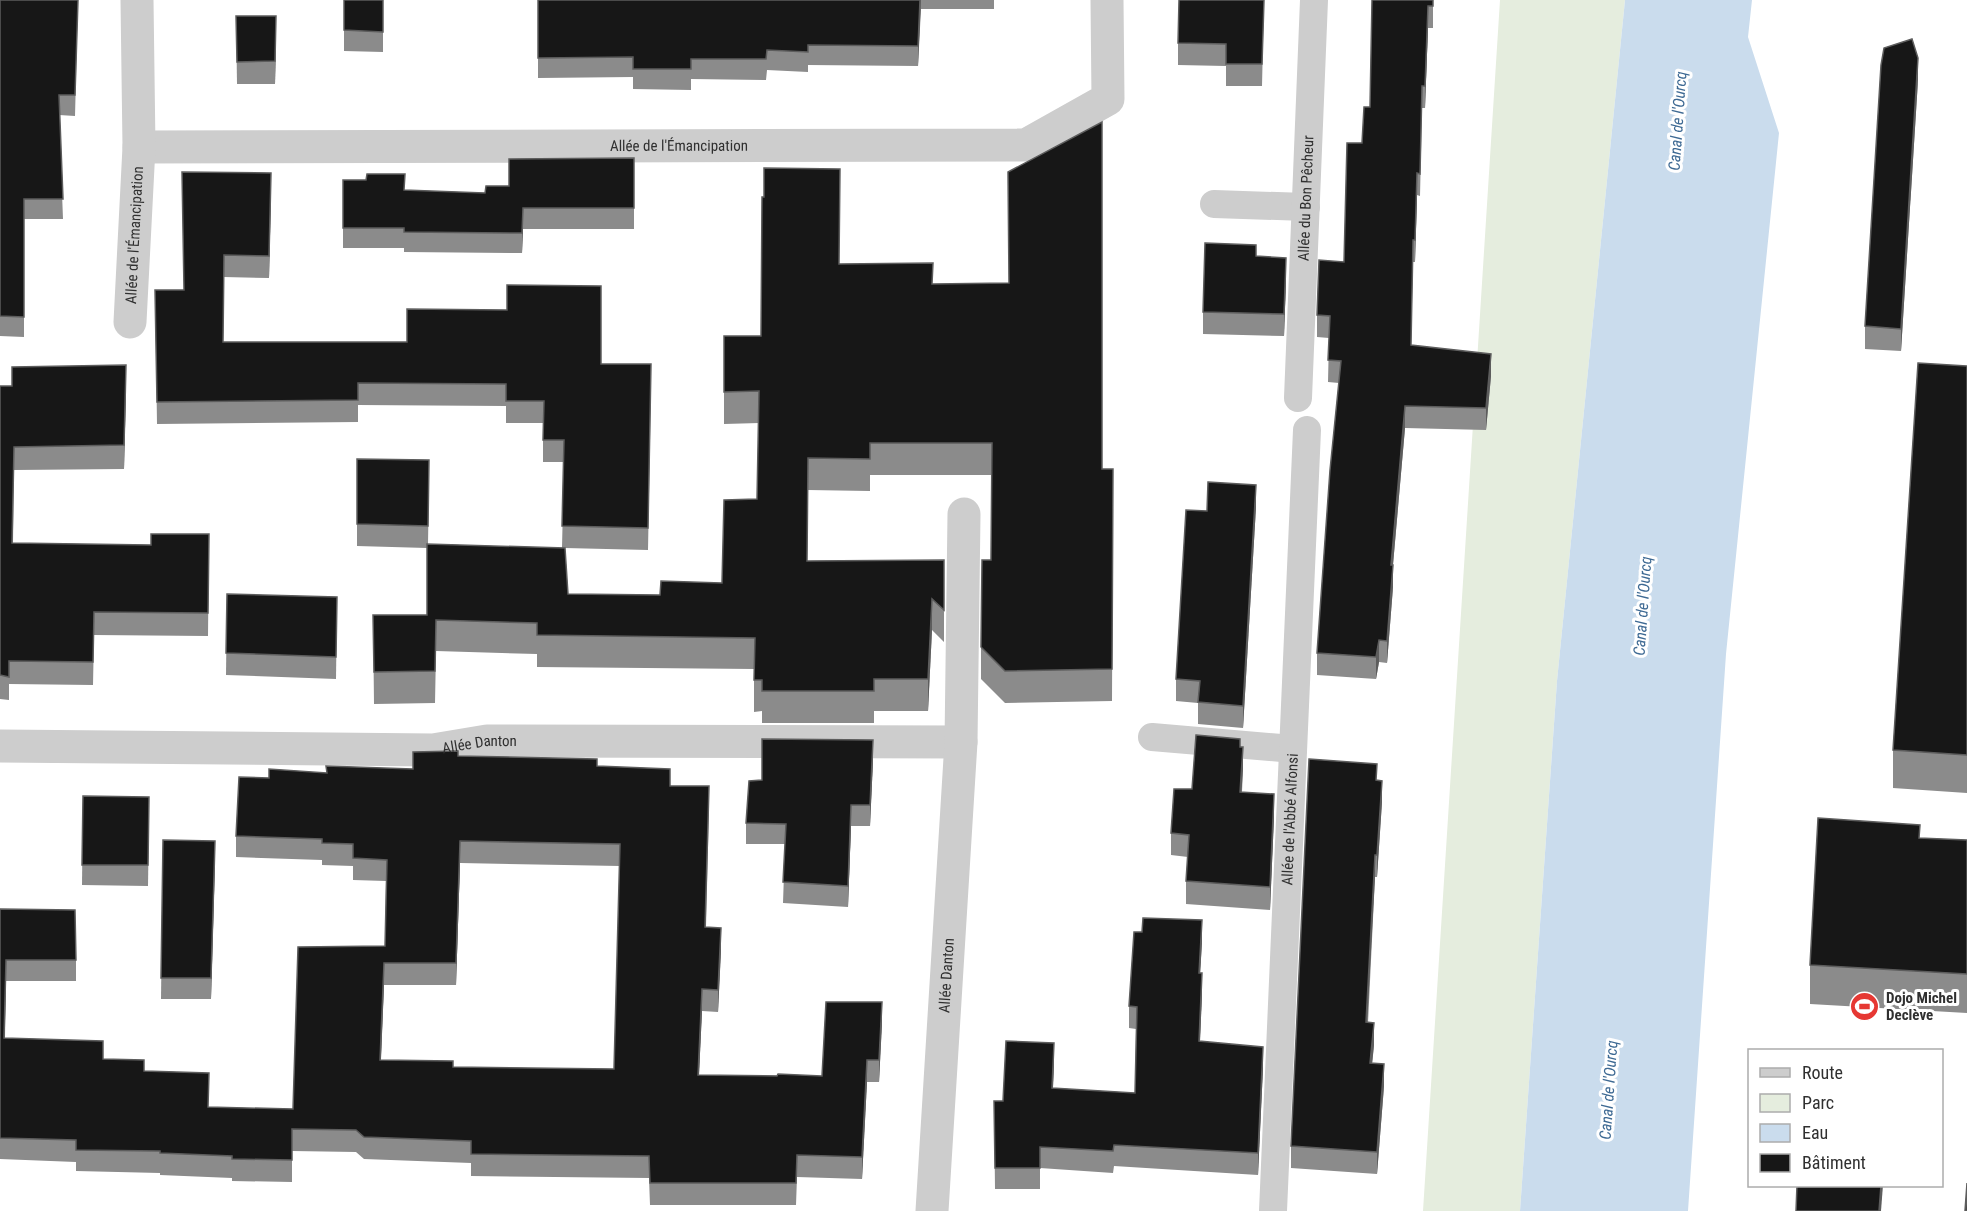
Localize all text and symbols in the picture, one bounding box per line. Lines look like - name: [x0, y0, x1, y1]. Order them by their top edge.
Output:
- water label: Canal de l'Ourcq: [1665, 70, 1690, 171]
- street label: Allée du Bon Pêcheur: [1295, 134, 1318, 261]
- street label: Allée de l'Émancipation: [610, 137, 748, 155]
- street label: Allée de l'Émancipation: [122, 166, 147, 304]
- water label: Canal de l'Ourcq: [1630, 555, 1655, 656]
- street label: Allée Danton: [441, 732, 517, 757]
- street label: Allée de l'Abbé Alfonsi: [1278, 753, 1302, 886]
- street label: Allée Danton: [935, 937, 958, 1014]
- place label: Dojo Michel Declève: [1886, 989, 1957, 1024]
- sports icon: Dojo Michel Declève: [1849, 991, 1881, 1023]
- water label: Canal de l'Ourcq: [1596, 1039, 1621, 1140]
- legend: [1748, 1049, 1943, 1187]
- text: Route: [1802, 1062, 1843, 1083]
- text: Parc: [1802, 1092, 1834, 1113]
- text: Eau: [1802, 1122, 1828, 1143]
- text: Bâtiment: [1802, 1152, 1866, 1173]

